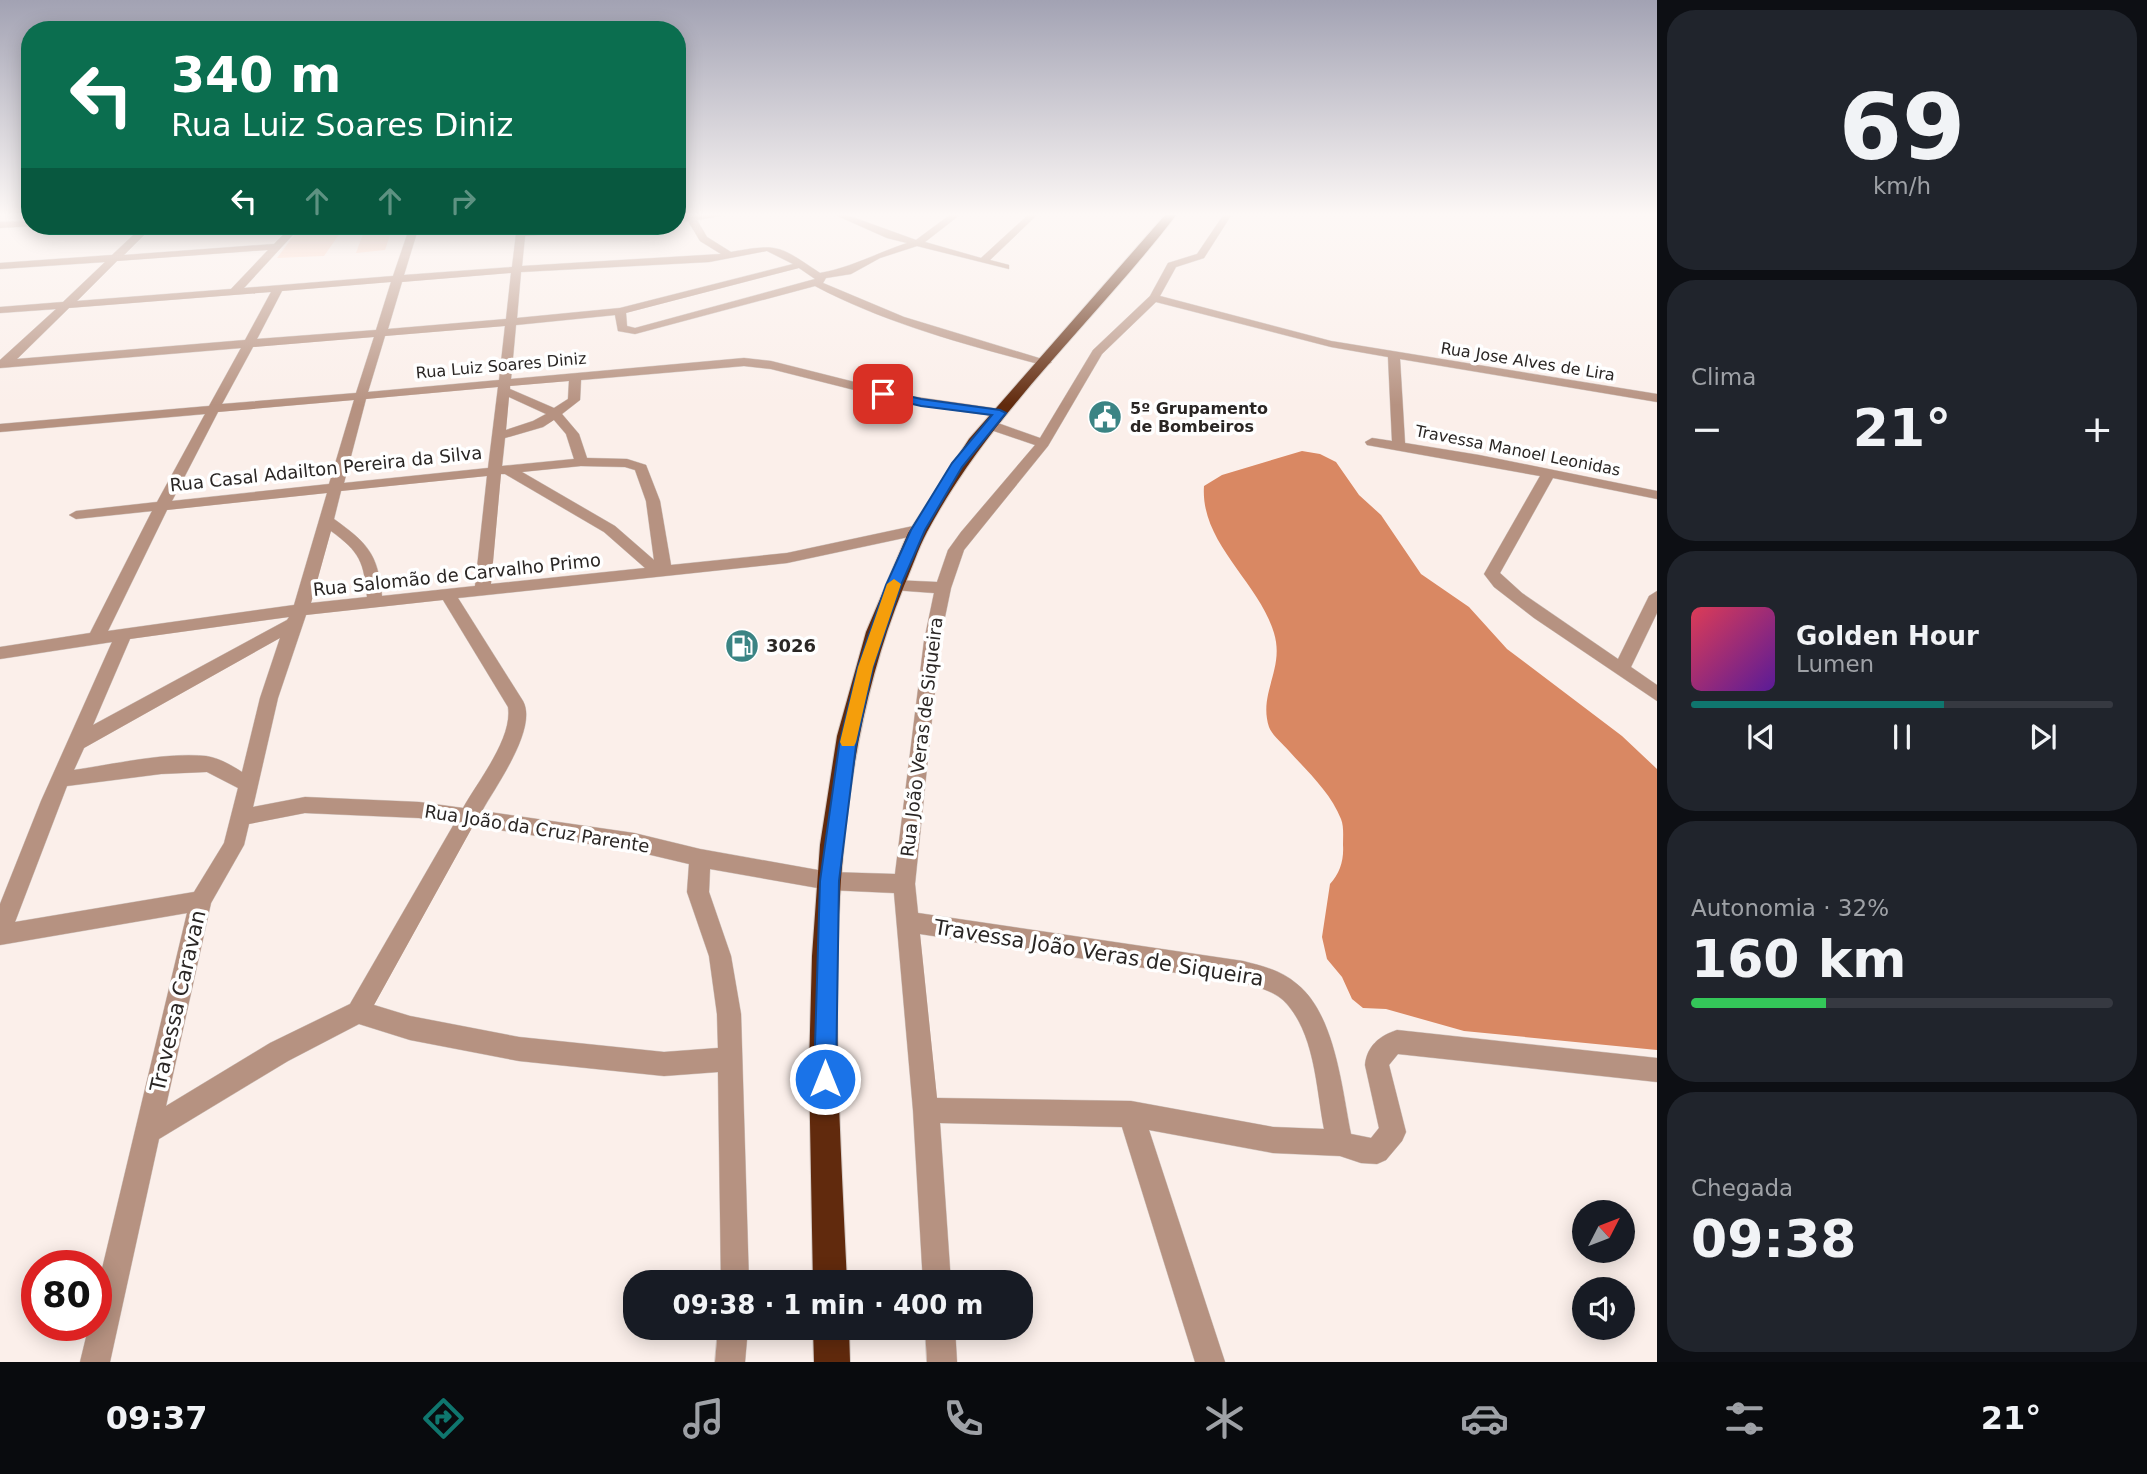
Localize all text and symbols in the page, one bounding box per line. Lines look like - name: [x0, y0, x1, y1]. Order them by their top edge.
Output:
- text: 340 m: [171, 47, 341, 104]
- icon: left: [56, 49, 147, 140]
- text: 69: [1839, 75, 1965, 180]
- text: Rua Luiz Soares Diniz: [171, 106, 513, 144]
- text: km/h: [1873, 173, 1931, 199]
- icon: left: [225, 182, 263, 220]
- icon: ahead: [298, 182, 336, 220]
- icon: ahead: [371, 182, 409, 220]
- icon: right: [444, 182, 482, 220]
- street label: Rua Jose Alves de Lira: [1439, 338, 1616, 385]
- street label: Rua Luiz Soares Diniz: [415, 349, 587, 382]
- pin: [853, 364, 913, 424]
- text: Clima: [1691, 364, 1756, 390]
- icon: arrive: [864, 375, 902, 413]
- public building icon: 5º Grupamento de Bombeiros: [1086, 398, 1124, 436]
- text: 21°: [1853, 398, 1951, 458]
- place label: 5º Grupamento de Bombeiros: [1130, 399, 1268, 436]
- text: −: [1691, 407, 1723, 451]
- text: +: [2081, 407, 2113, 451]
- street label: Travessa Manoel Leonidas: [1413, 421, 1622, 480]
- street label: Rua Casal Adailton Pereira da Silva: [169, 442, 483, 495]
- street label: Rua Salomão de Carvalho Primo: [312, 549, 602, 600]
- street label: Rua João Veras de Siqueira: [896, 616, 947, 858]
- text: Golden Hour: [1796, 621, 1979, 651]
- fuel station icon: 3026: [723, 627, 761, 665]
- place label: 3026: [766, 635, 816, 656]
- text: Lumen: [1796, 651, 1874, 677]
- icon: previous: [1742, 718, 1780, 756]
- icon: pause: [1883, 718, 1921, 756]
- icon: next: [2024, 718, 2062, 756]
- street label: Rua João da Cruz Parente: [423, 800, 651, 857]
- text: Autonomia · 32%: [1691, 895, 1889, 921]
- street label: Travessa Caravan: [145, 908, 211, 1095]
- street label: Travessa João Veras de Siqueira: [932, 915, 1265, 991]
- text: 160 km: [1691, 929, 1906, 989]
- position arrow: [788, 1042, 862, 1116]
- text: Chegada: [1691, 1175, 1793, 1201]
- north arrow: [1572, 1200, 1634, 1264]
- map controls: [1572, 1200, 1635, 1340]
- text: 09:38: [1691, 1209, 1857, 1269]
- speed limit sign: 80: [21, 1250, 112, 1341]
- button: sound: [1572, 1277, 1635, 1340]
- text: 09:38 · 1 min · 400 m: [673, 1290, 983, 1320]
- icon: directions: [419, 1394, 468, 1443]
- icon: music: [679, 1394, 728, 1443]
- icon: phone: [939, 1394, 988, 1443]
- icon: climate: [1200, 1394, 1249, 1443]
- icon: car: [1460, 1394, 1509, 1443]
- icon: filters: [1720, 1394, 1769, 1443]
- text: 09:37: [106, 1399, 208, 1437]
- text: 21°: [1981, 1399, 2041, 1437]

